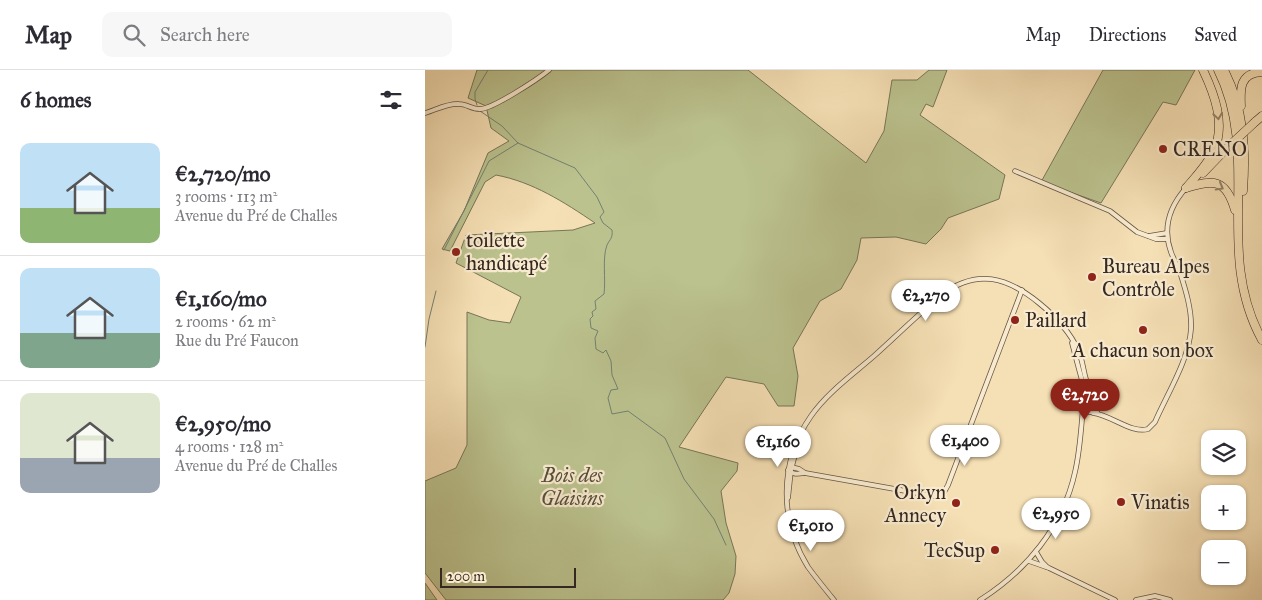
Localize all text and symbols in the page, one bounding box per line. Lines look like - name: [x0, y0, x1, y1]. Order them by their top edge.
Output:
- search box: [102, 12, 452, 57]
- text: Map: [25, 20, 72, 50]
- icon: search: [120, 21, 148, 49]
- text: Search here: [160, 23, 250, 46]
- text: Map: [1025, 24, 1061, 46]
- text: Directions: [1089, 24, 1166, 46]
- text: Saved: [1194, 24, 1237, 46]
- icon: filters: [377, 86, 405, 114]
- text: 6 homes: [20, 87, 92, 113]
- one-way arrow: [1212, 112, 1222, 120]
- place label: CRENO: [1173, 137, 1247, 161]
- marker: CRENO: [1157, 143, 1169, 155]
- text: €2,720/mo: [175, 161, 271, 187]
- icon: home: [60, 163, 120, 223]
- one-way arrow: [1215, 180, 1224, 190]
- text: 3 rooms · 113 m²: [175, 187, 277, 206]
- text: Avenue du Pré de Challes: [175, 206, 337, 225]
- place label: toilette handicapé: [466, 228, 548, 275]
- marker: toilette handicapé: [450, 246, 462, 258]
- place label: Bureau Alpes Contrôle: [1102, 254, 1210, 301]
- marker: Bureau Alpes Contrôle: [1086, 271, 1098, 283]
- pin: €2,270: [885, 280, 967, 322]
- text: €1,160/mo: [175, 286, 267, 312]
- text: €2,270: [902, 286, 950, 305]
- icon: home: [60, 288, 120, 348]
- place label: Paillard: [1025, 308, 1087, 332]
- text: 2 rooms · 62 m²: [175, 312, 276, 331]
- marker: Paillard: [1009, 314, 1021, 326]
- marker: A chacun son box: [1137, 324, 1149, 336]
- text: Rue du Pré Faucon: [175, 331, 299, 350]
- place label: A chacun son box: [1071, 338, 1214, 362]
- pin: €2,720: [1044, 378, 1126, 421]
- text: €2,720: [1062, 385, 1108, 404]
- text: €2,950/mo: [175, 411, 271, 437]
- icon: home: [60, 413, 120, 473]
- pin: €1,400: [924, 424, 1006, 467]
- pin: €1,160: [737, 426, 819, 468]
- map controls: [1201, 430, 1246, 585]
- button: layers: [1201, 430, 1246, 475]
- text: €1,400: [941, 431, 989, 450]
- text: €1,160: [756, 432, 800, 451]
- text: 4 rooms · 128 m²: [175, 437, 284, 456]
- text: Avenue du Pré de Challes: [175, 456, 337, 475]
- park label: Bois des Glaisins: [541, 463, 604, 510]
- place label: Orkyn Annecy: [884, 480, 947, 527]
- button: +: [1201, 485, 1246, 530]
- place label: Vinatis: [1130, 490, 1190, 514]
- marker: Vinatis: [1115, 496, 1127, 508]
- marker: Orkyn Annecy: [950, 497, 962, 509]
- pin: €2,950: [1015, 498, 1097, 540]
- text: €2,950: [1032, 504, 1080, 523]
- pin: €1,010: [770, 510, 852, 552]
- text: €1,010: [789, 516, 833, 535]
- place label: TecSup: [924, 538, 985, 562]
- button: −: [1201, 540, 1246, 585]
- marker: TecSup: [989, 544, 1001, 556]
- scale bar: [440, 565, 576, 588]
- text: 200 m: [447, 568, 485, 585]

